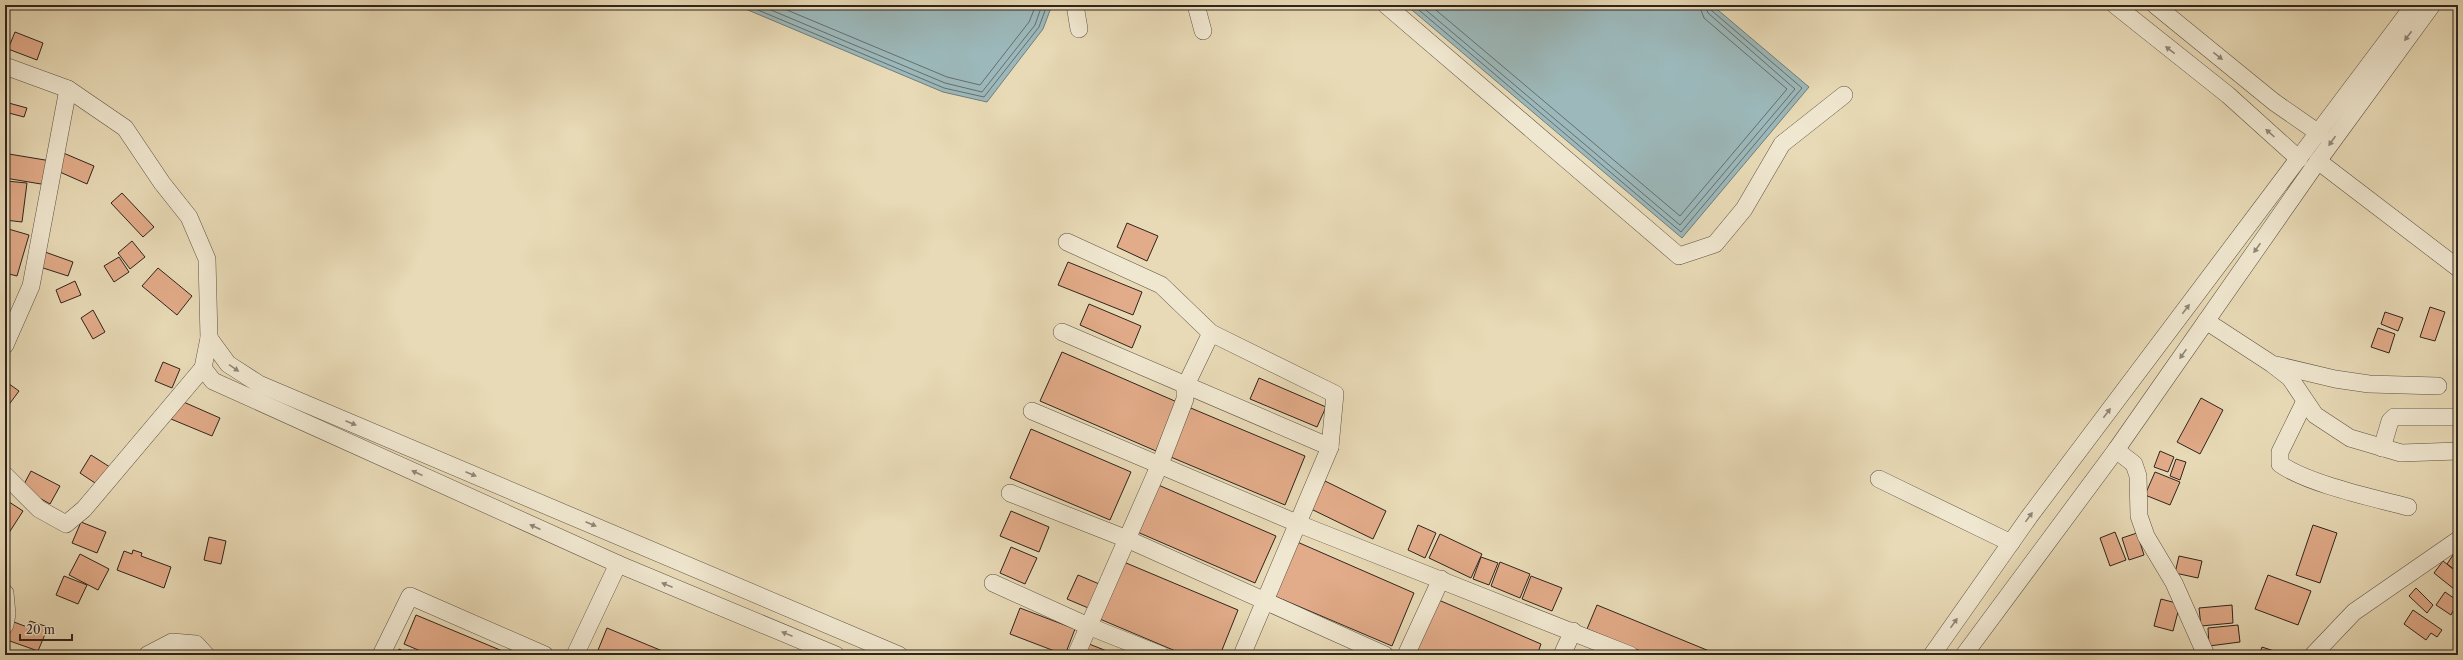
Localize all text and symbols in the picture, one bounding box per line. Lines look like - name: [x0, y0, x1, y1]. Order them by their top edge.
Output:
- one-way arrow: [2404, 31, 2412, 42]
- one-way arrow: [2165, 46, 2176, 54]
- one-way arrow: [2213, 51, 2224, 60]
- one-way arrow: [2265, 128, 2275, 138]
- one-way arrow: [2328, 136, 2336, 146]
- one-way arrow: [2253, 242, 2261, 253]
- one-way arrow: [2181, 304, 2190, 315]
- one-way arrow: [2179, 349, 2187, 360]
- one-way arrow: [229, 364, 239, 372]
- one-way arrow: [2103, 408, 2112, 419]
- one-way arrow: [346, 420, 357, 426]
- one-way arrow: [411, 470, 422, 476]
- one-way arrow: [465, 471, 476, 477]
- one-way arrow: [2025, 512, 2033, 522]
- one-way arrow: [585, 522, 597, 528]
- one-way arrow: [529, 523, 541, 529]
- one-way arrow: [660, 581, 672, 587]
- scale bar: [20, 616, 72, 642]
- one-way arrow: [1950, 618, 1958, 628]
- text: 20 m: [26, 622, 55, 637]
- one-way arrow: [781, 631, 793, 637]

